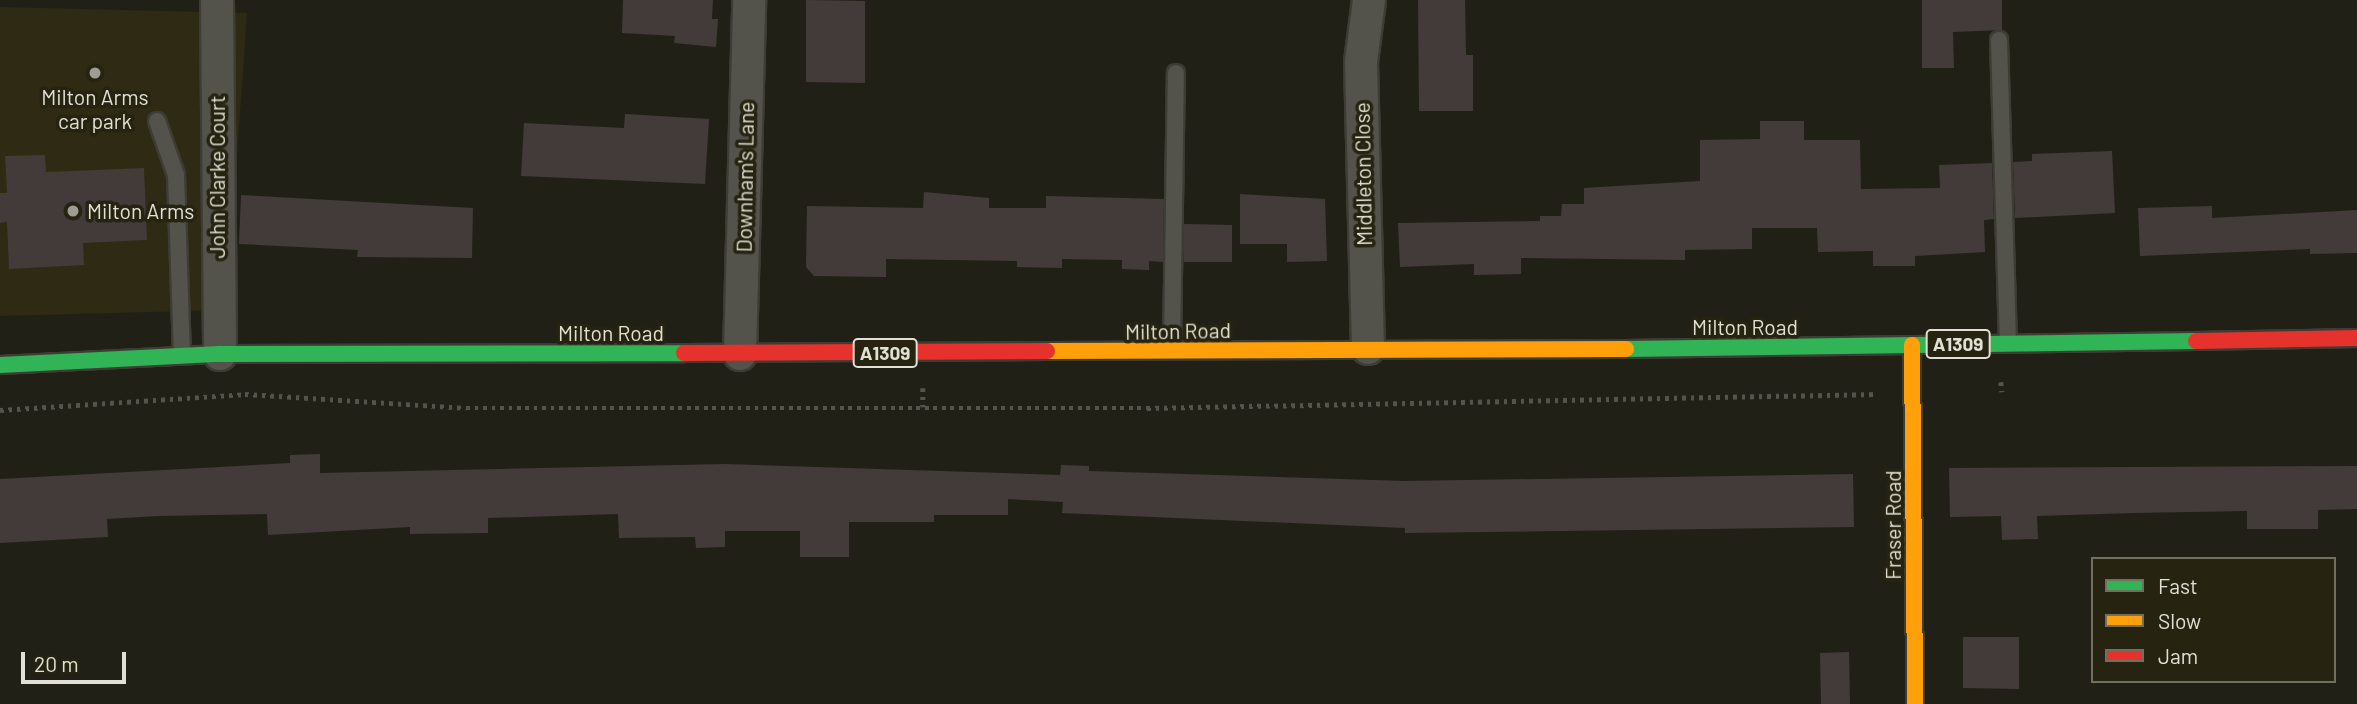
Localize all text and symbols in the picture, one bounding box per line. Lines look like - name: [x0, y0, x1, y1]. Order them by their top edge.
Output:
- marker: Milton Arms car park: [87, 65, 103, 81]
- place label: Milton Arms car park: [41, 84, 149, 134]
- street label: John Clarke Court: [204, 96, 230, 258]
- street label: Downham's Lane: [731, 101, 759, 253]
- street label: Middleton Close: [1349, 102, 1377, 246]
- place label: Milton Arms: [87, 198, 194, 224]
- marker: Milton Arms: [65, 203, 81, 219]
- street label: Milton Road: [1692, 314, 1798, 340]
- street label: Milton Road: [1125, 317, 1231, 345]
- street label: Milton Road: [558, 320, 664, 346]
- road number: A1309: [1925, 328, 1991, 360]
- road number: A1309: [852, 338, 918, 368]
- street label: Fraser Road: [1880, 470, 1906, 580]
- legend: [2091, 557, 2336, 683]
- text: Fast: [2158, 573, 2198, 598]
- text: Slow: [2158, 608, 2201, 633]
- scale bar: [24, 638, 130, 682]
- text: Jam: [2158, 643, 2198, 668]
- text: 20 m: [34, 651, 79, 676]

